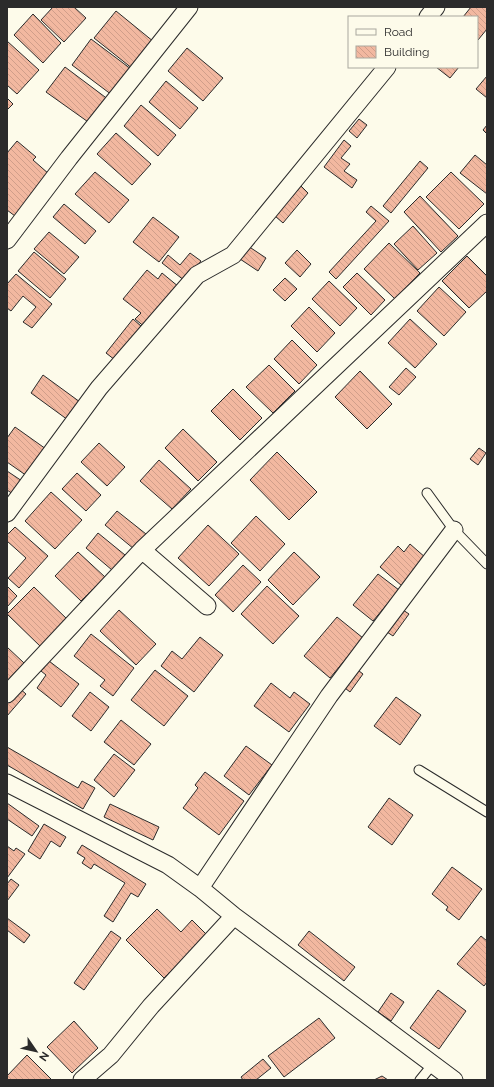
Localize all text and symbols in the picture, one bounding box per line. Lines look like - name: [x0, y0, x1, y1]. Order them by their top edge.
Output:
- legend: [348, 16, 478, 68]
- text: Road: [384, 25, 413, 39]
- text: Building: [384, 45, 430, 59]
- north arrow: [16, 1031, 56, 1071]
- text: N: [36, 1049, 52, 1063]

